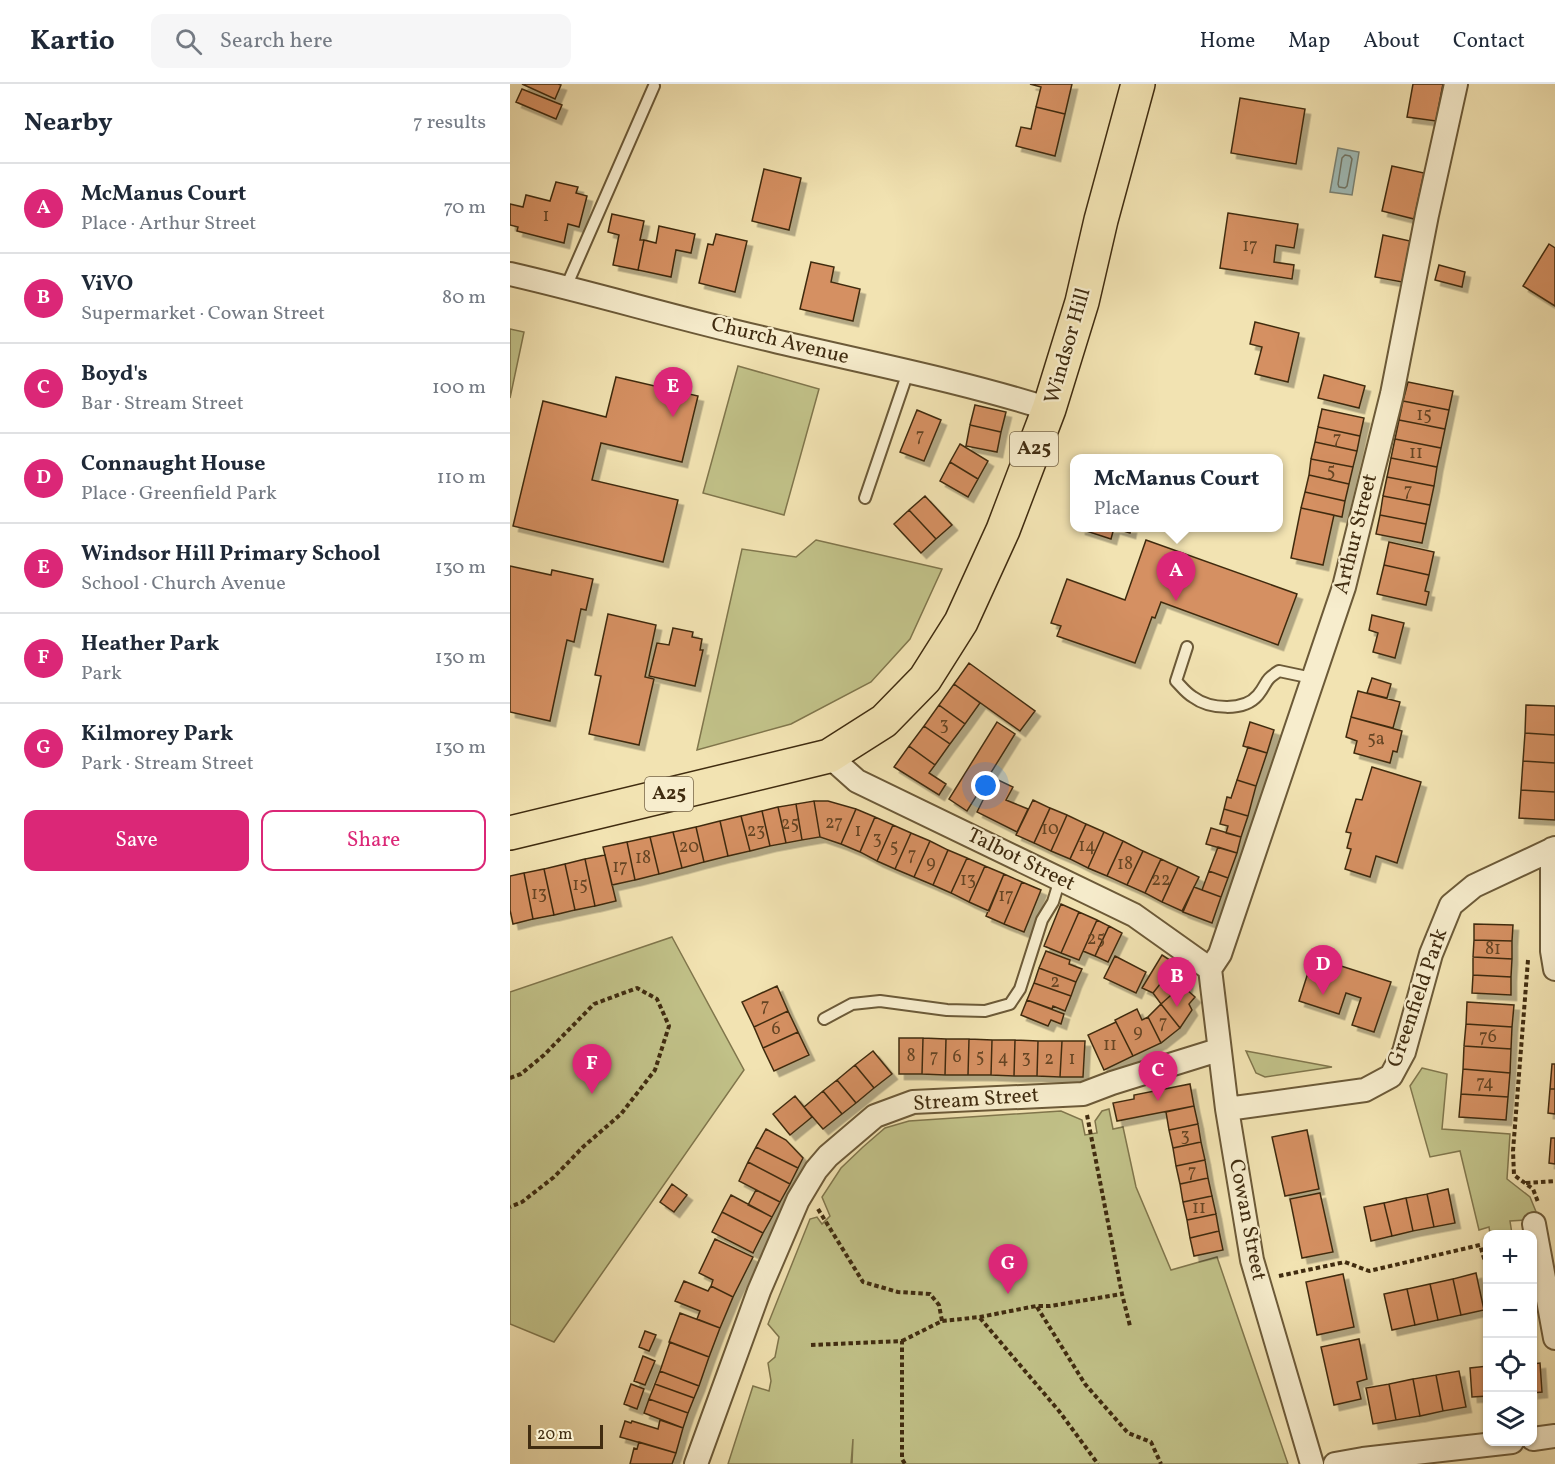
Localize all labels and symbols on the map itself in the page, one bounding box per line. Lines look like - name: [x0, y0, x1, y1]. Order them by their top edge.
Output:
- house number: 1: [543, 204, 549, 229]
- house number: 17: [1242, 234, 1258, 259]
- street label: Windsor Hill: [1038, 285, 1098, 407]
- street label: Church Avenue: [708, 310, 852, 372]
- pin: E: [654, 368, 692, 417]
- house number: 15: [1416, 403, 1432, 428]
- house number: 7: [916, 424, 924, 449]
- house number: 7: [1333, 427, 1341, 452]
- road number: A25: [1010, 432, 1058, 466]
- house number: 11: [1409, 441, 1423, 466]
- house number: 5: [1327, 459, 1335, 484]
- street label: Arthur Street: [1327, 471, 1385, 597]
- house number: 7: [1404, 479, 1412, 504]
- pin: A: [1156, 552, 1196, 601]
- house number: 3: [939, 713, 949, 738]
- house number: 5a: [1367, 727, 1385, 752]
- your location: [971, 771, 1000, 800]
- road number: A25: [645, 777, 693, 811]
- house number: 27: [825, 811, 843, 836]
- house number: 25: [781, 812, 799, 837]
- house number: 10: [1041, 817, 1059, 842]
- house number: 23: [747, 819, 765, 844]
- house number: 1: [855, 819, 861, 844]
- street label: Talbot Street: [962, 821, 1080, 899]
- house number: 3: [872, 827, 882, 852]
- house number: 14: [1078, 834, 1096, 859]
- house number: 20: [679, 835, 699, 860]
- house number: 5: [890, 835, 898, 860]
- house number: 7: [908, 843, 916, 868]
- house number: 18: [635, 846, 651, 871]
- house number: 9: [926, 851, 936, 876]
- house number: 18: [1117, 852, 1133, 877]
- house number: 17: [612, 855, 628, 880]
- house number: 13: [960, 868, 976, 893]
- house number: 22: [1151, 868, 1171, 893]
- house number: 15: [572, 873, 588, 898]
- house number: 13: [531, 882, 547, 907]
- house number: 17: [998, 884, 1014, 909]
- street label: Greenfield Park: [1381, 924, 1455, 1071]
- house number: 25: [1087, 927, 1105, 952]
- house number: 81: [1485, 937, 1501, 962]
- pin: D: [1304, 946, 1342, 995]
- pin: B: [1158, 958, 1196, 1007]
- house number: 2: [1050, 970, 1060, 995]
- house number: 7: [761, 994, 769, 1019]
- house number: 7: [1159, 1011, 1167, 1036]
- house number: 6: [771, 1017, 781, 1042]
- house number: 9: [1133, 1020, 1143, 1045]
- house number: 76: [1479, 1025, 1497, 1050]
- house number: 11: [1103, 1033, 1117, 1058]
- pin: F: [572, 1044, 611, 1094]
- house number: 8: [906, 1044, 916, 1069]
- house number: 7: [930, 1045, 938, 1070]
- house number: 6: [952, 1045, 962, 1070]
- house number: 5: [976, 1045, 984, 1070]
- house number: 4: [998, 1046, 1008, 1071]
- house number: 3: [1021, 1046, 1031, 1071]
- house number: 2: [1044, 1047, 1054, 1072]
- house number: 1: [1069, 1047, 1075, 1072]
- pin: C: [1138, 1052, 1178, 1101]
- house number: 74: [1476, 1071, 1494, 1096]
- street label: Stream Street: [912, 1081, 1040, 1119]
- house number: 3: [1180, 1124, 1190, 1149]
- street label: Cowan Street: [1221, 1157, 1273, 1283]
- house number: 7: [1188, 1160, 1196, 1185]
- house number: 11: [1192, 1196, 1206, 1221]
- pin: G: [988, 1244, 1028, 1294]
- scale bar: [528, 1422, 603, 1450]

